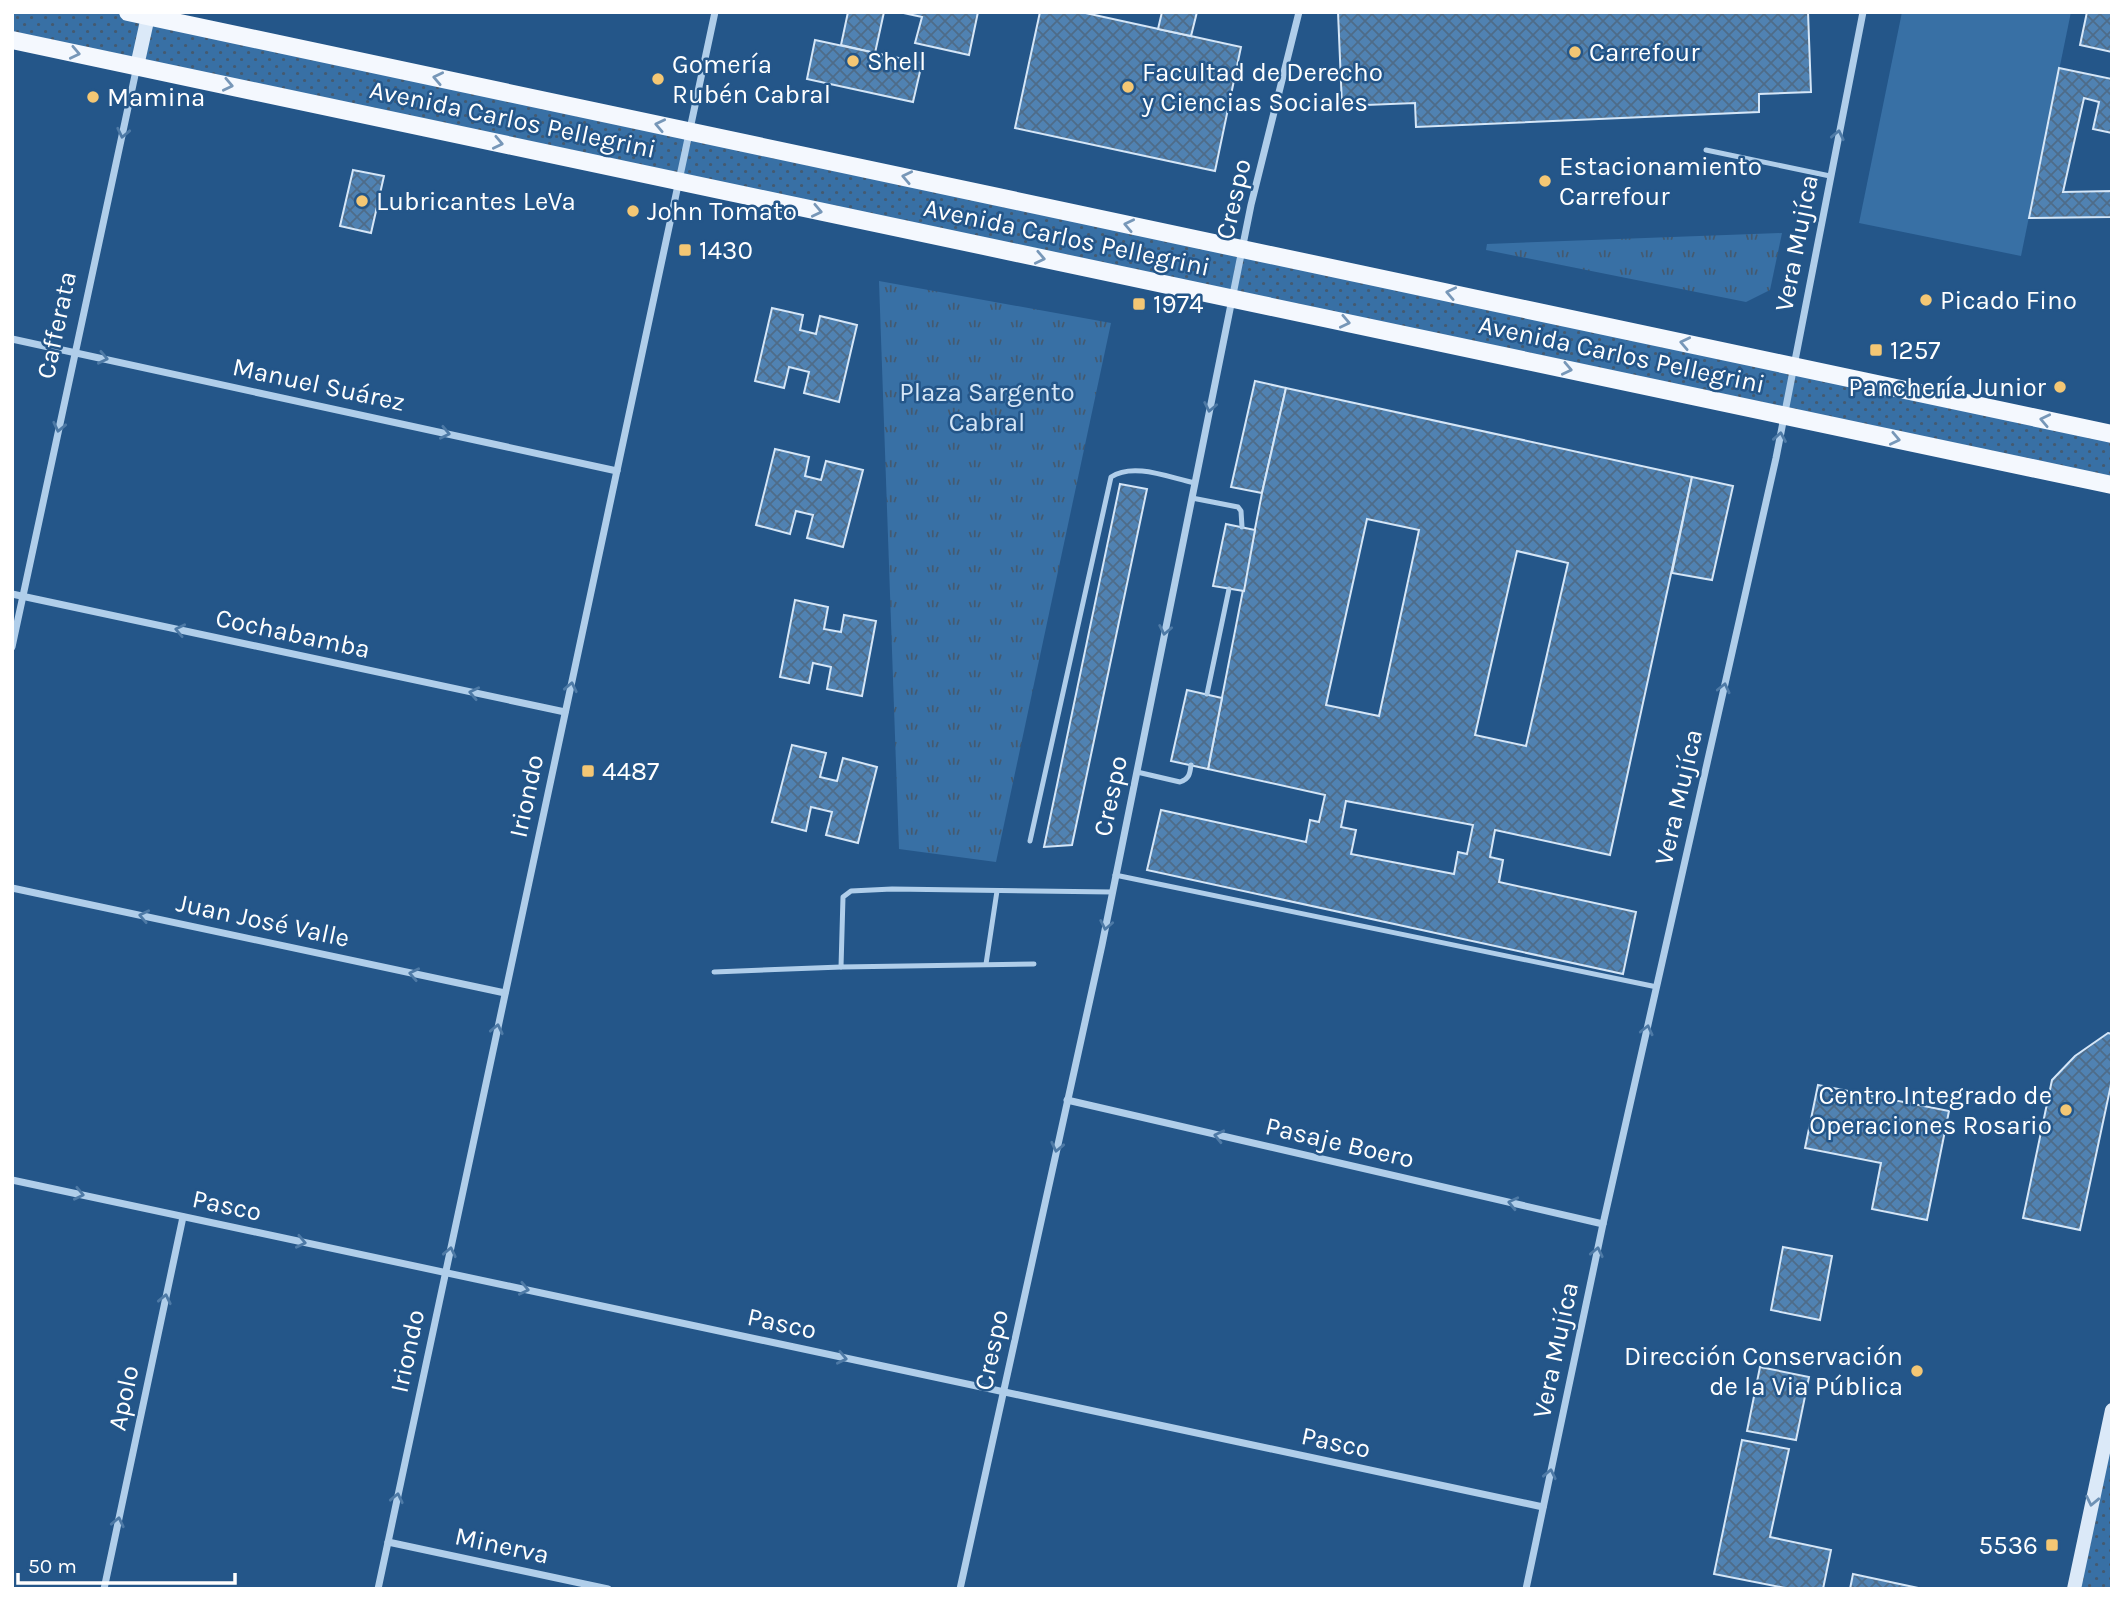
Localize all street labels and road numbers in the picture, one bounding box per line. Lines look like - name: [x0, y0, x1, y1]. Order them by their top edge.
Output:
- street label: Avenida Carlos Pellegrini: [367, 74, 659, 165]
- street label: Crespo: [1209, 156, 1258, 242]
- street label: Vera Mujíca: [1768, 172, 1825, 314]
- street label: Avenida Carlos Pellegrini: [921, 192, 1213, 283]
- street label: Cafferata: [30, 268, 83, 382]
- street label: Avenida Carlos Pellegrini: [1476, 309, 1768, 400]
- street label: Manuel Suárez: [230, 351, 408, 418]
- street label: Cochabamba: [213, 602, 373, 665]
- street label: Vera Mujíca: [1648, 726, 1709, 868]
- street label: Iriondo: [503, 752, 550, 840]
- street label: Crespo: [1087, 753, 1134, 839]
- street label: Juan José Valle: [173, 887, 352, 954]
- street label: Pasaje Boero: [1263, 1110, 1417, 1175]
- street label: Pasco: [189, 1183, 264, 1228]
- street label: Vera Mujíca: [1526, 1279, 1585, 1421]
- street label: Pasco: [744, 1301, 819, 1346]
- street label: Iriondo: [384, 1307, 431, 1395]
- street label: Crespo: [968, 1307, 1015, 1393]
- street label: Apolo: [101, 1363, 145, 1434]
- street label: Pasco: [1298, 1420, 1373, 1465]
- street label: Minerva: [452, 1520, 552, 1571]

